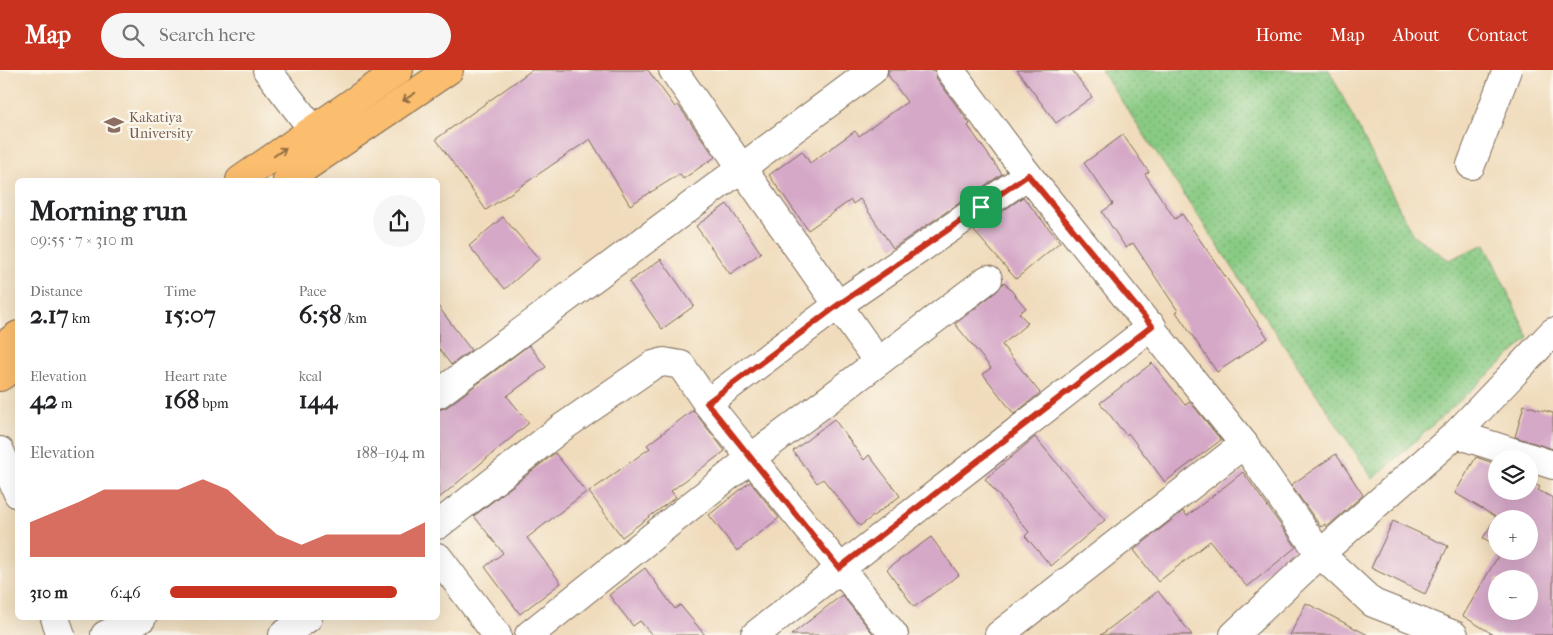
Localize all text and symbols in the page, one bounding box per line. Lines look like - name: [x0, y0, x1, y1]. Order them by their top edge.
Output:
- search box: [101, 13, 451, 58]
- text: Map: [25, 21, 71, 49]
- icon: search: [119, 21, 147, 49]
- text: Search here: [159, 24, 255, 46]
- text: Home: [1255, 25, 1302, 46]
- text: Map: [1330, 25, 1365, 46]
- text: About: [1393, 25, 1439, 46]
- text: Contact: [1467, 25, 1528, 46]
- one-way arrow: [402, 92, 416, 102]
- place label: Kakatiya University: [129, 109, 194, 142]
- school or university icon: Kakatiya University: [103, 114, 125, 136]
- one-way arrow: [273, 147, 287, 157]
- pin: [960, 186, 1002, 228]
- icon: arrive: [967, 193, 995, 221]
- text: Morning run: [30, 194, 187, 227]
- button: share: [373, 195, 425, 247]
- text: 09:55 · 7 × 310 m: [30, 230, 133, 249]
- text: Distance: [30, 283, 83, 300]
- text: Time: [164, 283, 196, 300]
- text: Pace: [299, 283, 327, 300]
- text: 2.17: [30, 300, 69, 329]
- text: 15:07: [164, 300, 216, 329]
- text: 6:58: [299, 300, 342, 329]
- text: km: [69, 310, 91, 327]
- text: /km: [342, 310, 367, 327]
- text: Elevation: [30, 368, 87, 385]
- text: Heart rate: [164, 368, 227, 385]
- text: kcal: [299, 368, 322, 385]
- text: 42: [30, 385, 58, 414]
- text: 168: [164, 385, 199, 414]
- text: 144: [299, 385, 337, 414]
- text: m: [58, 395, 72, 412]
- text: bpm: [199, 395, 229, 412]
- text: Elevation: [30, 443, 95, 462]
- text: 188–194 m: [356, 443, 425, 462]
- map controls: [1488, 450, 1538, 620]
- button: layers: [1488, 450, 1538, 500]
- button: +: [1488, 510, 1538, 560]
- button: −: [1488, 570, 1538, 620]
- text: 310 m: [30, 583, 68, 602]
- text: 6:46: [110, 583, 141, 602]

